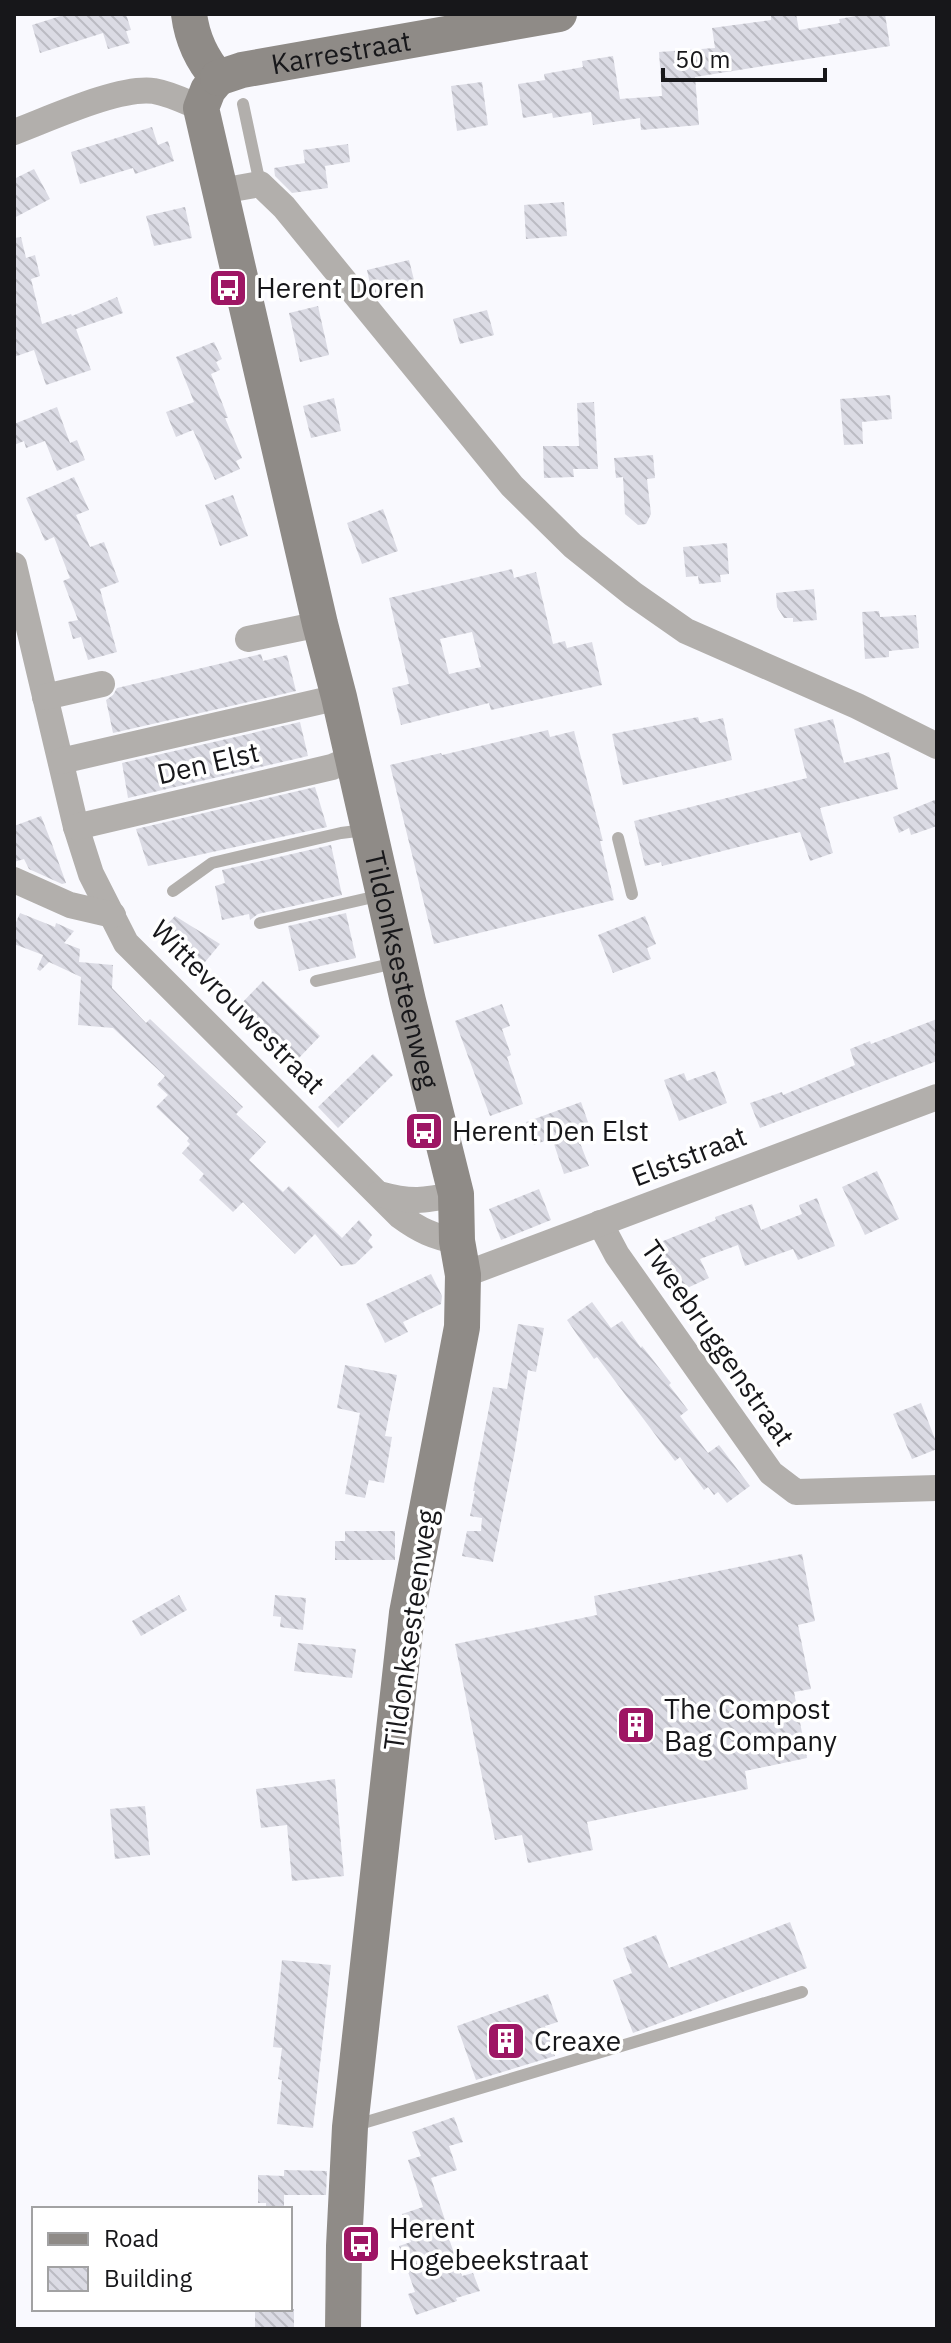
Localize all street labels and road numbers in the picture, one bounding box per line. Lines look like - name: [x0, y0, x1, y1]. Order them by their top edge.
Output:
- street label: Karrestraat: [268, 21, 414, 82]
- street label: Den Elst: [153, 733, 263, 792]
- street label: Tildonksesteenweg: [357, 847, 448, 1093]
- street label: Wittevrouwestraat: [143, 912, 333, 1102]
- street label: Elststraat: [626, 1117, 752, 1194]
- street label: Tweebruggenstraat: [633, 1232, 803, 1453]
- street label: Tildonksesteenweg: [374, 1507, 445, 1753]

